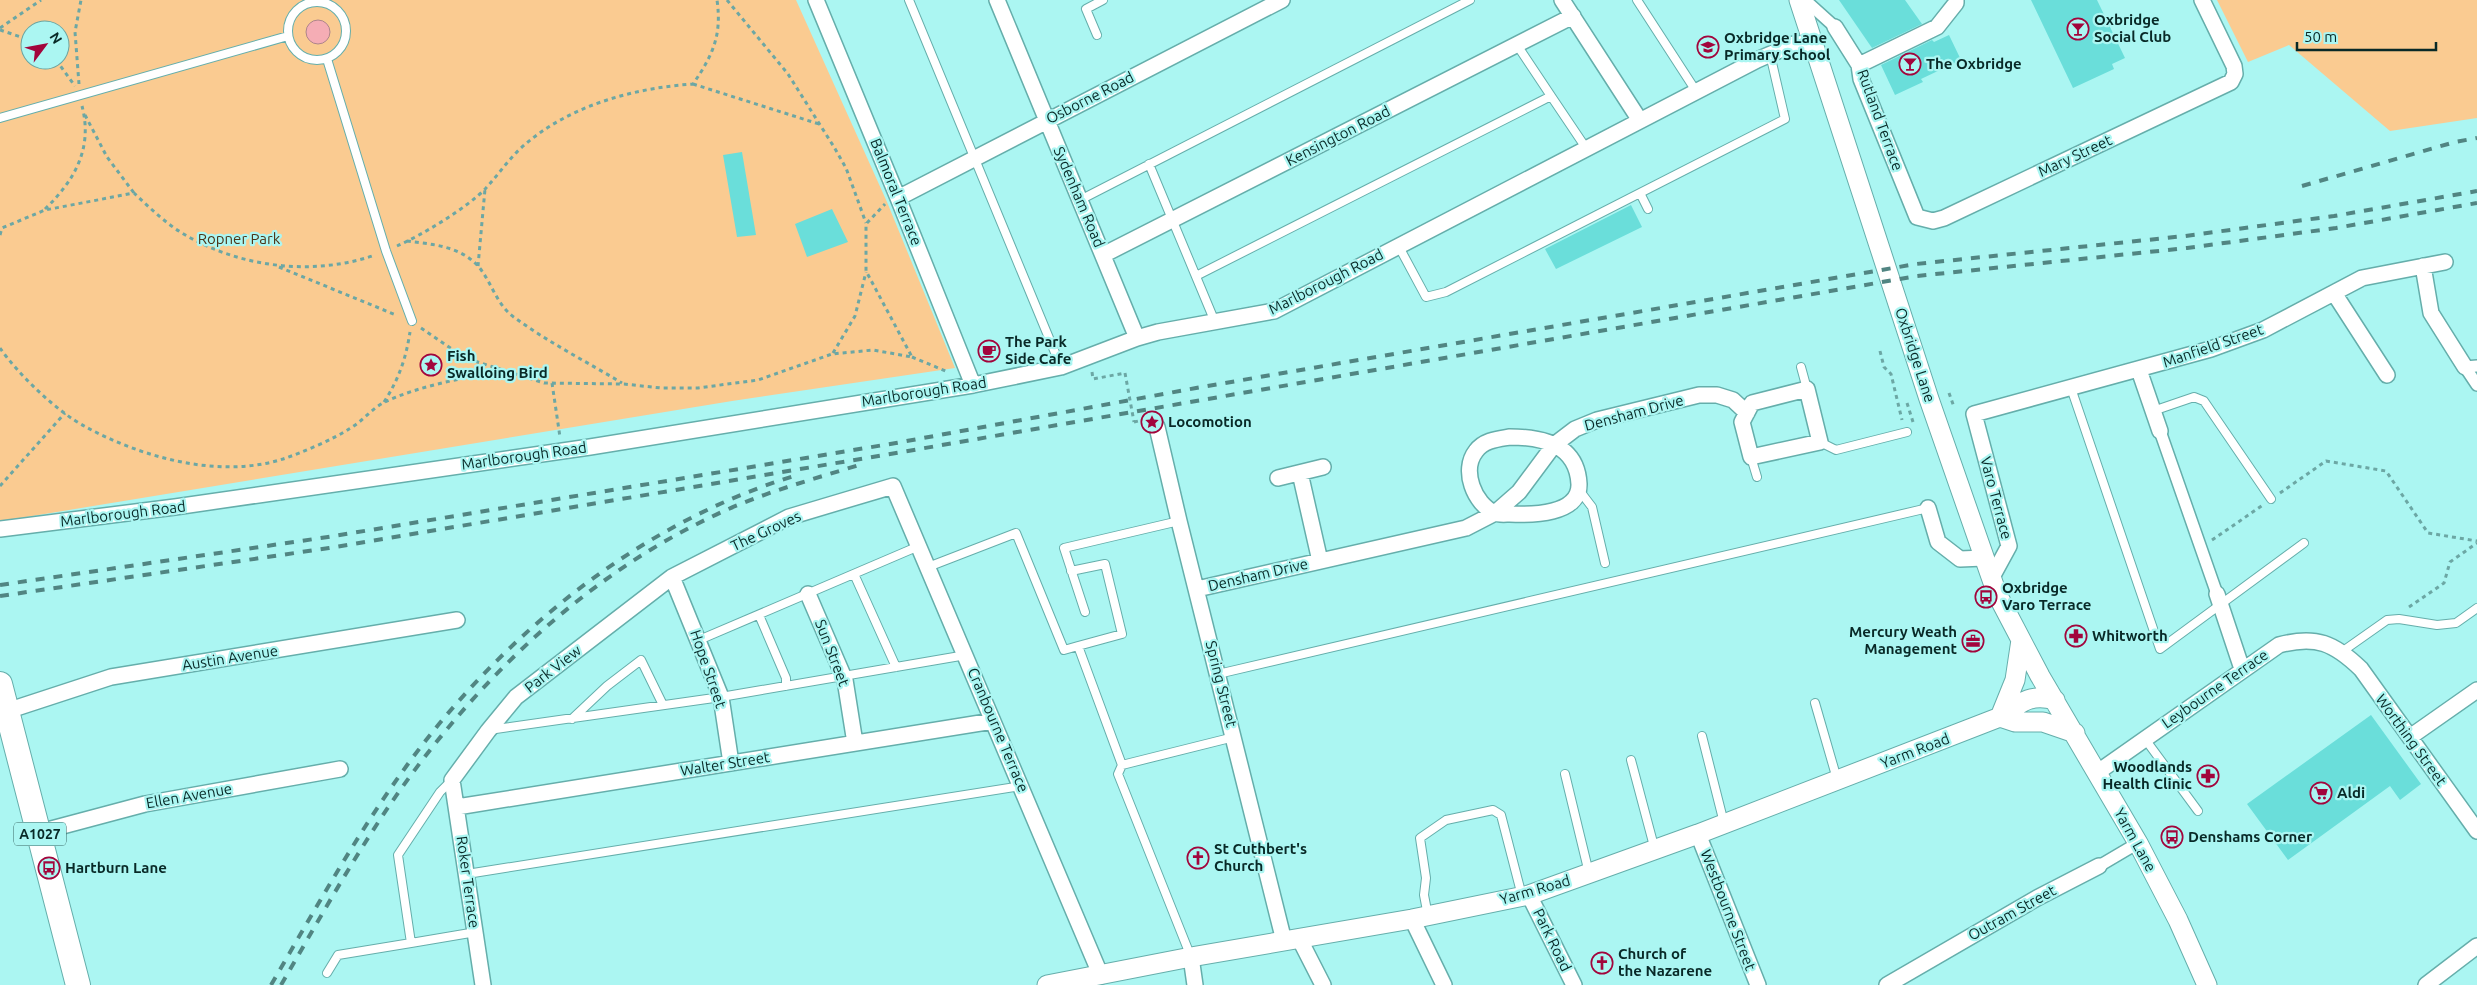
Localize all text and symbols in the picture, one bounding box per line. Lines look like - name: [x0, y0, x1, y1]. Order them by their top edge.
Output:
- place label: Oxbridge Social Club: [2094, 11, 2171, 45]
- bar icon: Oxbridge Social Club: [2066, 17, 2090, 41]
- north arrow: [20, 20, 70, 70]
- scale bar: [2297, 20, 2436, 52]
- text: 50 m: [2304, 28, 2337, 45]
- text: N: [46, 29, 66, 47]
- place label: Oxbridge Lane Primary School: [1724, 29, 1831, 63]
- school or university icon: Oxbridge Lane Primary School: [1696, 35, 1720, 59]
- bar icon: The Oxbridge: [1898, 52, 1922, 76]
- place label: The Oxbridge: [1926, 55, 2022, 72]
- street label: Rutland Terrace: [1854, 67, 1907, 173]
- street label: Osborne Road: [1043, 68, 1137, 127]
- street label: Kensington Road: [1283, 102, 1393, 169]
- street label: Mary Street: [2035, 131, 2114, 180]
- street label: Balmoral Terrace: [867, 136, 926, 248]
- street label: Sydenham Road: [1051, 144, 1108, 250]
- park label: Ropner Park: [198, 230, 281, 247]
- street label: Marlborough Road: [1266, 245, 1386, 318]
- street label: Oxbridge Lane: [1892, 305, 1939, 404]
- street label: Manfield Street: [2160, 320, 2265, 371]
- place label: The Park Side Cafe: [1005, 333, 1071, 367]
- cafe icon: The Park Side Cafe: [977, 339, 1001, 363]
- place label: Fish Swalloing Bird: [447, 347, 548, 381]
- place icon: Fish Swalloing Bird: [419, 353, 443, 377]
- street label: Marlborough Road: [860, 373, 988, 410]
- street label: Densham Drive: [1582, 391, 1685, 434]
- place icon: Locomotion: [1140, 410, 1164, 434]
- place label: Locomotion: [1168, 413, 1252, 430]
- street label: Marlborough Road: [460, 438, 588, 473]
- street label: Varo Terrace: [1977, 455, 2016, 541]
- street label: Marlborough Road: [59, 497, 187, 530]
- street label: The Groves: [728, 507, 803, 554]
- street label: Densham Drive: [1206, 555, 1310, 594]
- place label: Oxbridge Varo Terrace: [2002, 579, 2091, 613]
- bus stop icon: Oxbridge Varo Terrace: [1974, 585, 1998, 609]
- street label: Sun Street: [812, 617, 853, 689]
- place label: Mercury Weath Management: [1849, 623, 1958, 657]
- pharmacy icon: Whitworth: [2064, 624, 2088, 648]
- street label: Hope Street: [687, 627, 730, 710]
- place label: Whitworth: [2092, 627, 2168, 644]
- office icon: Mercury Weath Management: [1961, 629, 1985, 653]
- street label: Spring Street: [1203, 639, 1240, 729]
- street label: Park View: [521, 641, 585, 696]
- street label: Austin Avenue: [181, 642, 279, 673]
- street label: Leybourne Terrace: [2158, 646, 2271, 732]
- street label: Cranbourne Terrace: [965, 665, 1032, 795]
- street label: Worthing Street: [2373, 691, 2450, 789]
- street label: Yarm Road: [1878, 730, 1952, 771]
- street label: Walter Street: [679, 748, 771, 779]
- place label: Woodlands Health Clinic: [2102, 758, 2192, 792]
- pharmacy icon: Woodlands Health Clinic: [2196, 764, 2220, 788]
- street label: Ellen Avenue: [145, 780, 233, 811]
- supermarket icon: Aldi: [2309, 781, 2333, 805]
- place label: Aldi: [2337, 784, 2365, 801]
- street label: Yarm Lane: [2111, 805, 2160, 875]
- road number: A1027: [14, 822, 66, 846]
- bus stop icon: Denshams Corner: [2160, 825, 2184, 849]
- place label: Denshams Corner: [2188, 828, 2313, 845]
- street label: Roker Terrace: [454, 835, 483, 929]
- place label: St Cuthbert's Church: [1214, 840, 1307, 874]
- church icon: St Cuthbert's Church: [1186, 846, 1210, 870]
- street label: Westbourne Street: [1698, 847, 1759, 973]
- bus stop icon: Hartburn Lane: [37, 856, 61, 880]
- place label: Hartburn Lane: [65, 859, 167, 876]
- street label: Yarm Road: [1498, 871, 1572, 908]
- street label: Outram Street: [1965, 881, 2059, 944]
- street label: Park Road: [1530, 906, 1575, 974]
- place label: Church of the Nazarene: [1618, 945, 1712, 979]
- church icon: Church of the Nazarene: [1590, 951, 1614, 975]

